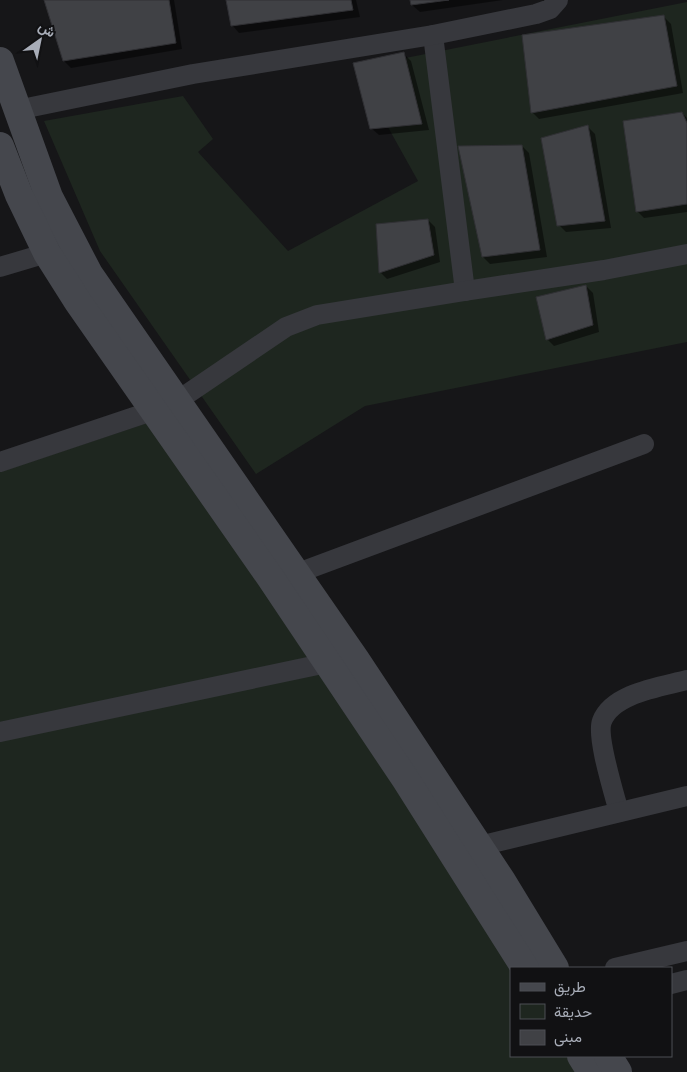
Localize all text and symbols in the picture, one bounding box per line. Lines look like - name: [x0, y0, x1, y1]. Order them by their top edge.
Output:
- north arrow: [15, 15, 65, 65]
- text: ش: [35, 16, 60, 41]
- legend: [510, 967, 672, 1057]
- text: طريق: [554, 976, 586, 997]
- text: حديقة: [554, 1001, 592, 1021]
- text: مبنى: [554, 1026, 582, 1047]

